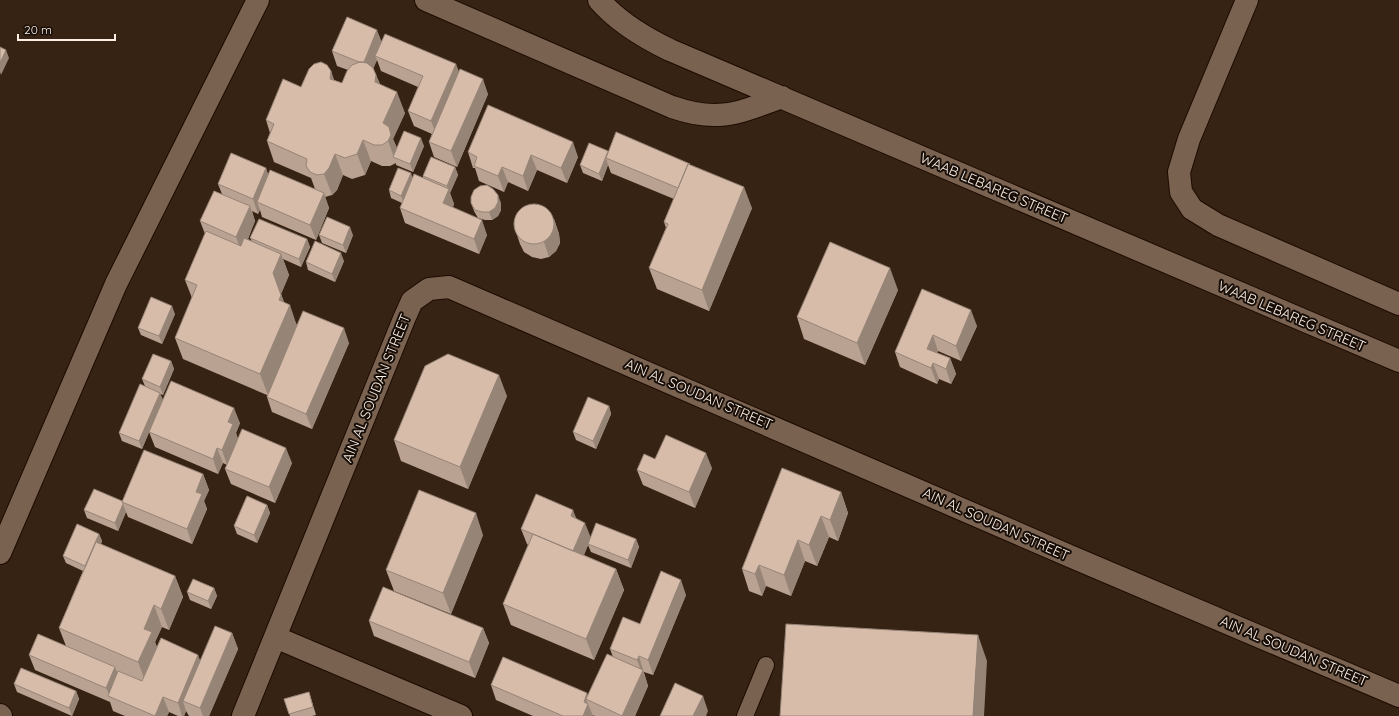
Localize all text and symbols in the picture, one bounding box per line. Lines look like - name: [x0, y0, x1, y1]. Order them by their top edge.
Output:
- scale bar: [18, 16, 115, 42]
- text: 20 m: [24, 22, 52, 37]
- street label: WAAB LEBAREG STREET: [917, 149, 1071, 227]
- street label: WAAB LEBAREG STREET: [1215, 277, 1369, 355]
- street label: AIN AL SOUDAN STREET: [338, 311, 414, 465]
- street label: AIN AL SOUDAN STREET: [622, 355, 776, 433]
- street label: AIN AL SOUDAN STREET: [920, 484, 1072, 564]
- street label: AIN AL SOUDAN STREET: [1217, 612, 1371, 690]

